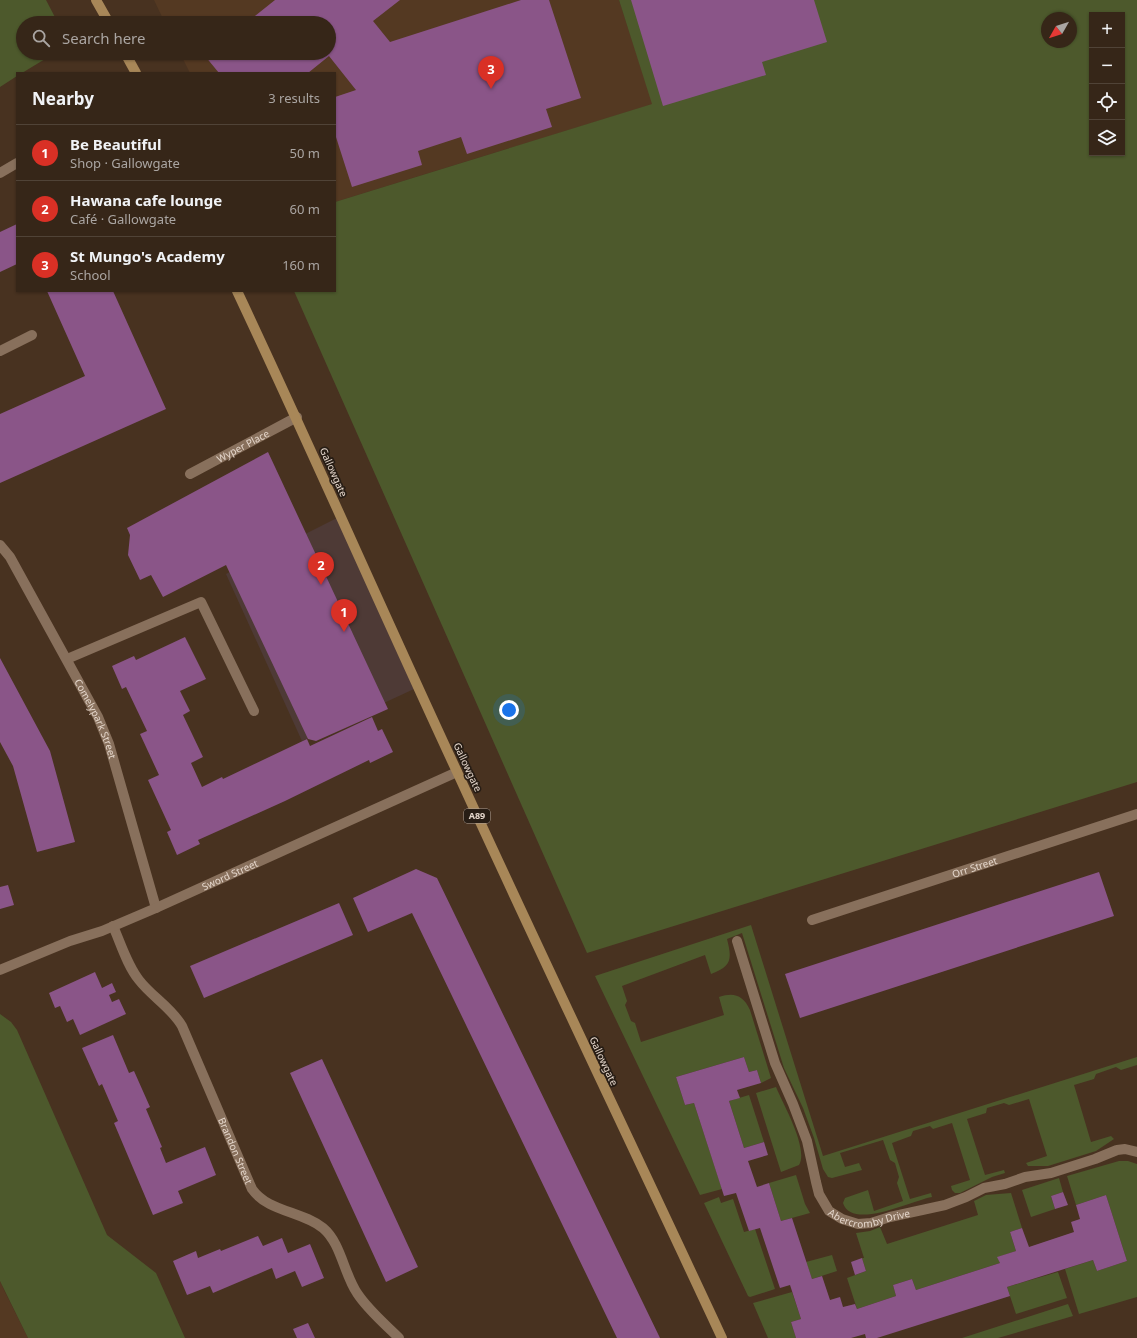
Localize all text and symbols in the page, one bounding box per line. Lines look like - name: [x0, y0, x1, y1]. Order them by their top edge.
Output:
- north arrow: [1041, 12, 1077, 48]
- map controls: [1089, 12, 1125, 156]
- button: +: [1089, 12, 1125, 48]
- search box: [16, 16, 336, 60]
- icon: search: [30, 27, 52, 49]
- text: Search here: [62, 28, 145, 48]
- button: −: [1089, 48, 1125, 84]
- pin: 3: [478, 56, 504, 89]
- button: locate: [1089, 84, 1125, 120]
- text: Nearby: [32, 87, 94, 110]
- text: 3 results: [268, 89, 320, 107]
- button: layers: [1089, 120, 1125, 156]
- text: Be Beautiful: [70, 134, 162, 154]
- text: 1: [41, 144, 49, 162]
- text: 50 m: [290, 144, 320, 162]
- text: Shop · Gallowgate: [70, 154, 180, 172]
- text: Hawana cafe lounge: [70, 190, 222, 210]
- text: 2: [41, 200, 49, 218]
- text: 60 m: [290, 200, 320, 218]
- text: Café · Gallowgate: [70, 210, 176, 228]
- text: St Mungo's Academy: [70, 246, 225, 266]
- text: 3: [41, 256, 49, 274]
- text: 160 m: [282, 256, 320, 274]
- text: School: [70, 266, 111, 284]
- street label: Wyper Place: [214, 426, 272, 466]
- street label: Gallowgate: [317, 445, 351, 499]
- pin: 2: [308, 552, 334, 585]
- pin: 1: [331, 599, 357, 632]
- street label: Comelypark Street: [71, 676, 120, 761]
- your location: [499, 700, 519, 720]
- street label: Gallowgate: [451, 740, 486, 794]
- road number: A89: [464, 809, 490, 823]
- street label: Orr Street: [950, 853, 999, 881]
- street label: Sword Street: [200, 856, 260, 893]
- street label: Gallowgate: [587, 1034, 622, 1088]
- street label: Brandon Street: [215, 1115, 256, 1187]
- street label: Abercromby Drive: [826, 1205, 912, 1231]

